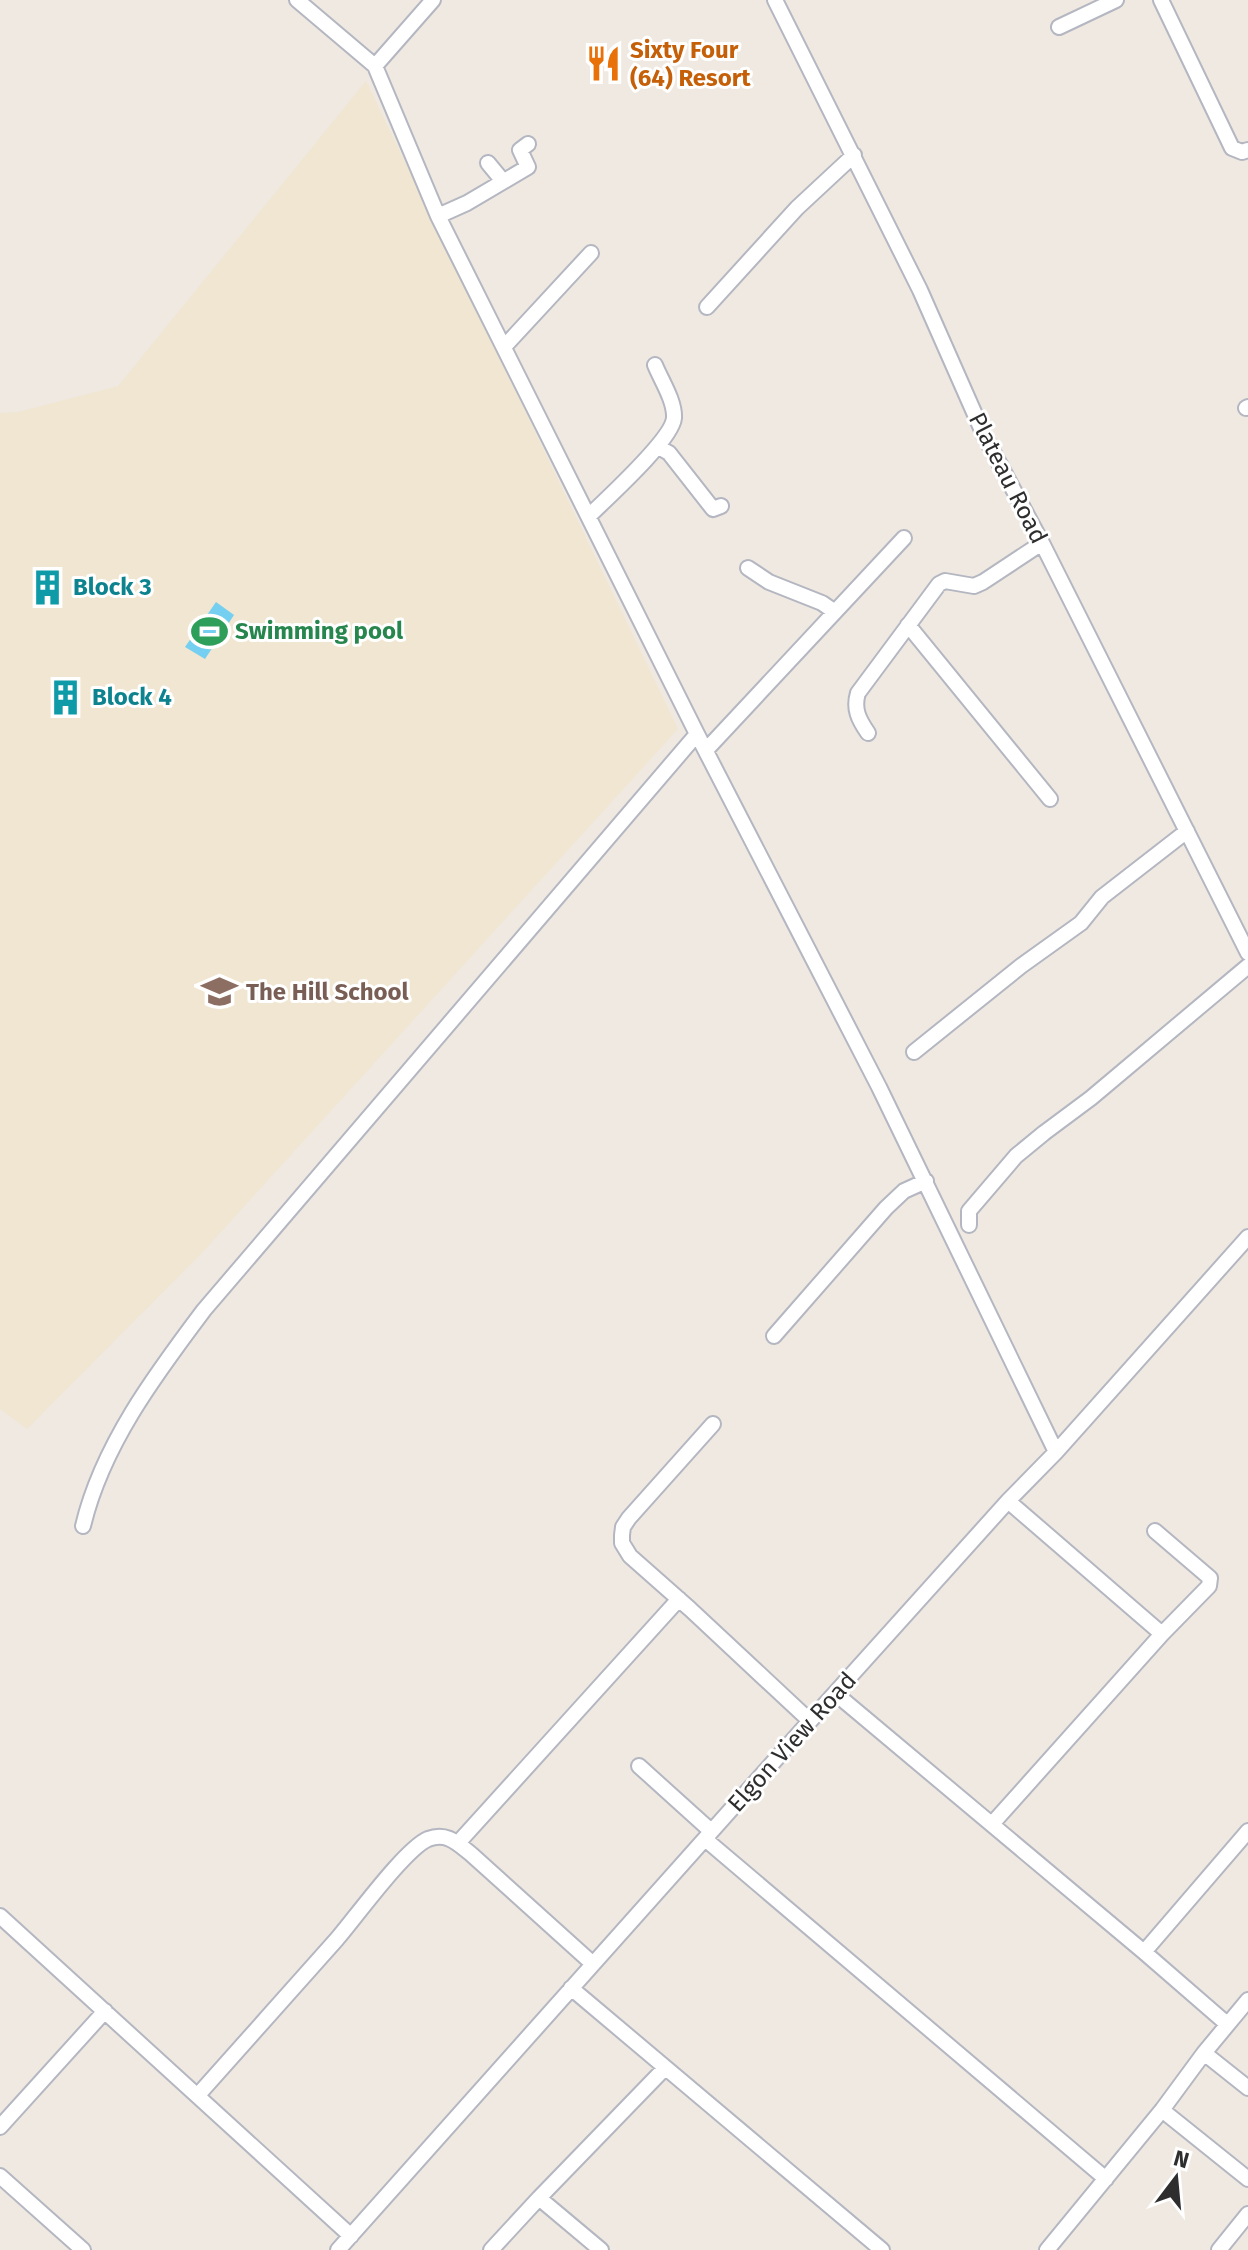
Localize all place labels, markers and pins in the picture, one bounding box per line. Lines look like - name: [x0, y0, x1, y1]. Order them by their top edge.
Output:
- place label: Sixty Four (64) Resort: [630, 36, 751, 92]
- restaurant icon: Sixty Four (64) Resort: [585, 45, 623, 83]
- building icon: Block 3: [28, 568, 66, 606]
- place label: Block 3: [73, 573, 152, 601]
- sports icon: Swimming pool: [190, 612, 228, 650]
- place label: Swimming pool: [235, 617, 404, 645]
- building icon: Block 4: [47, 678, 85, 716]
- place label: Block 4: [92, 683, 172, 711]
- school or university icon: The Hill School: [201, 973, 239, 1011]
- place label: The Hill School: [246, 978, 410, 1006]

